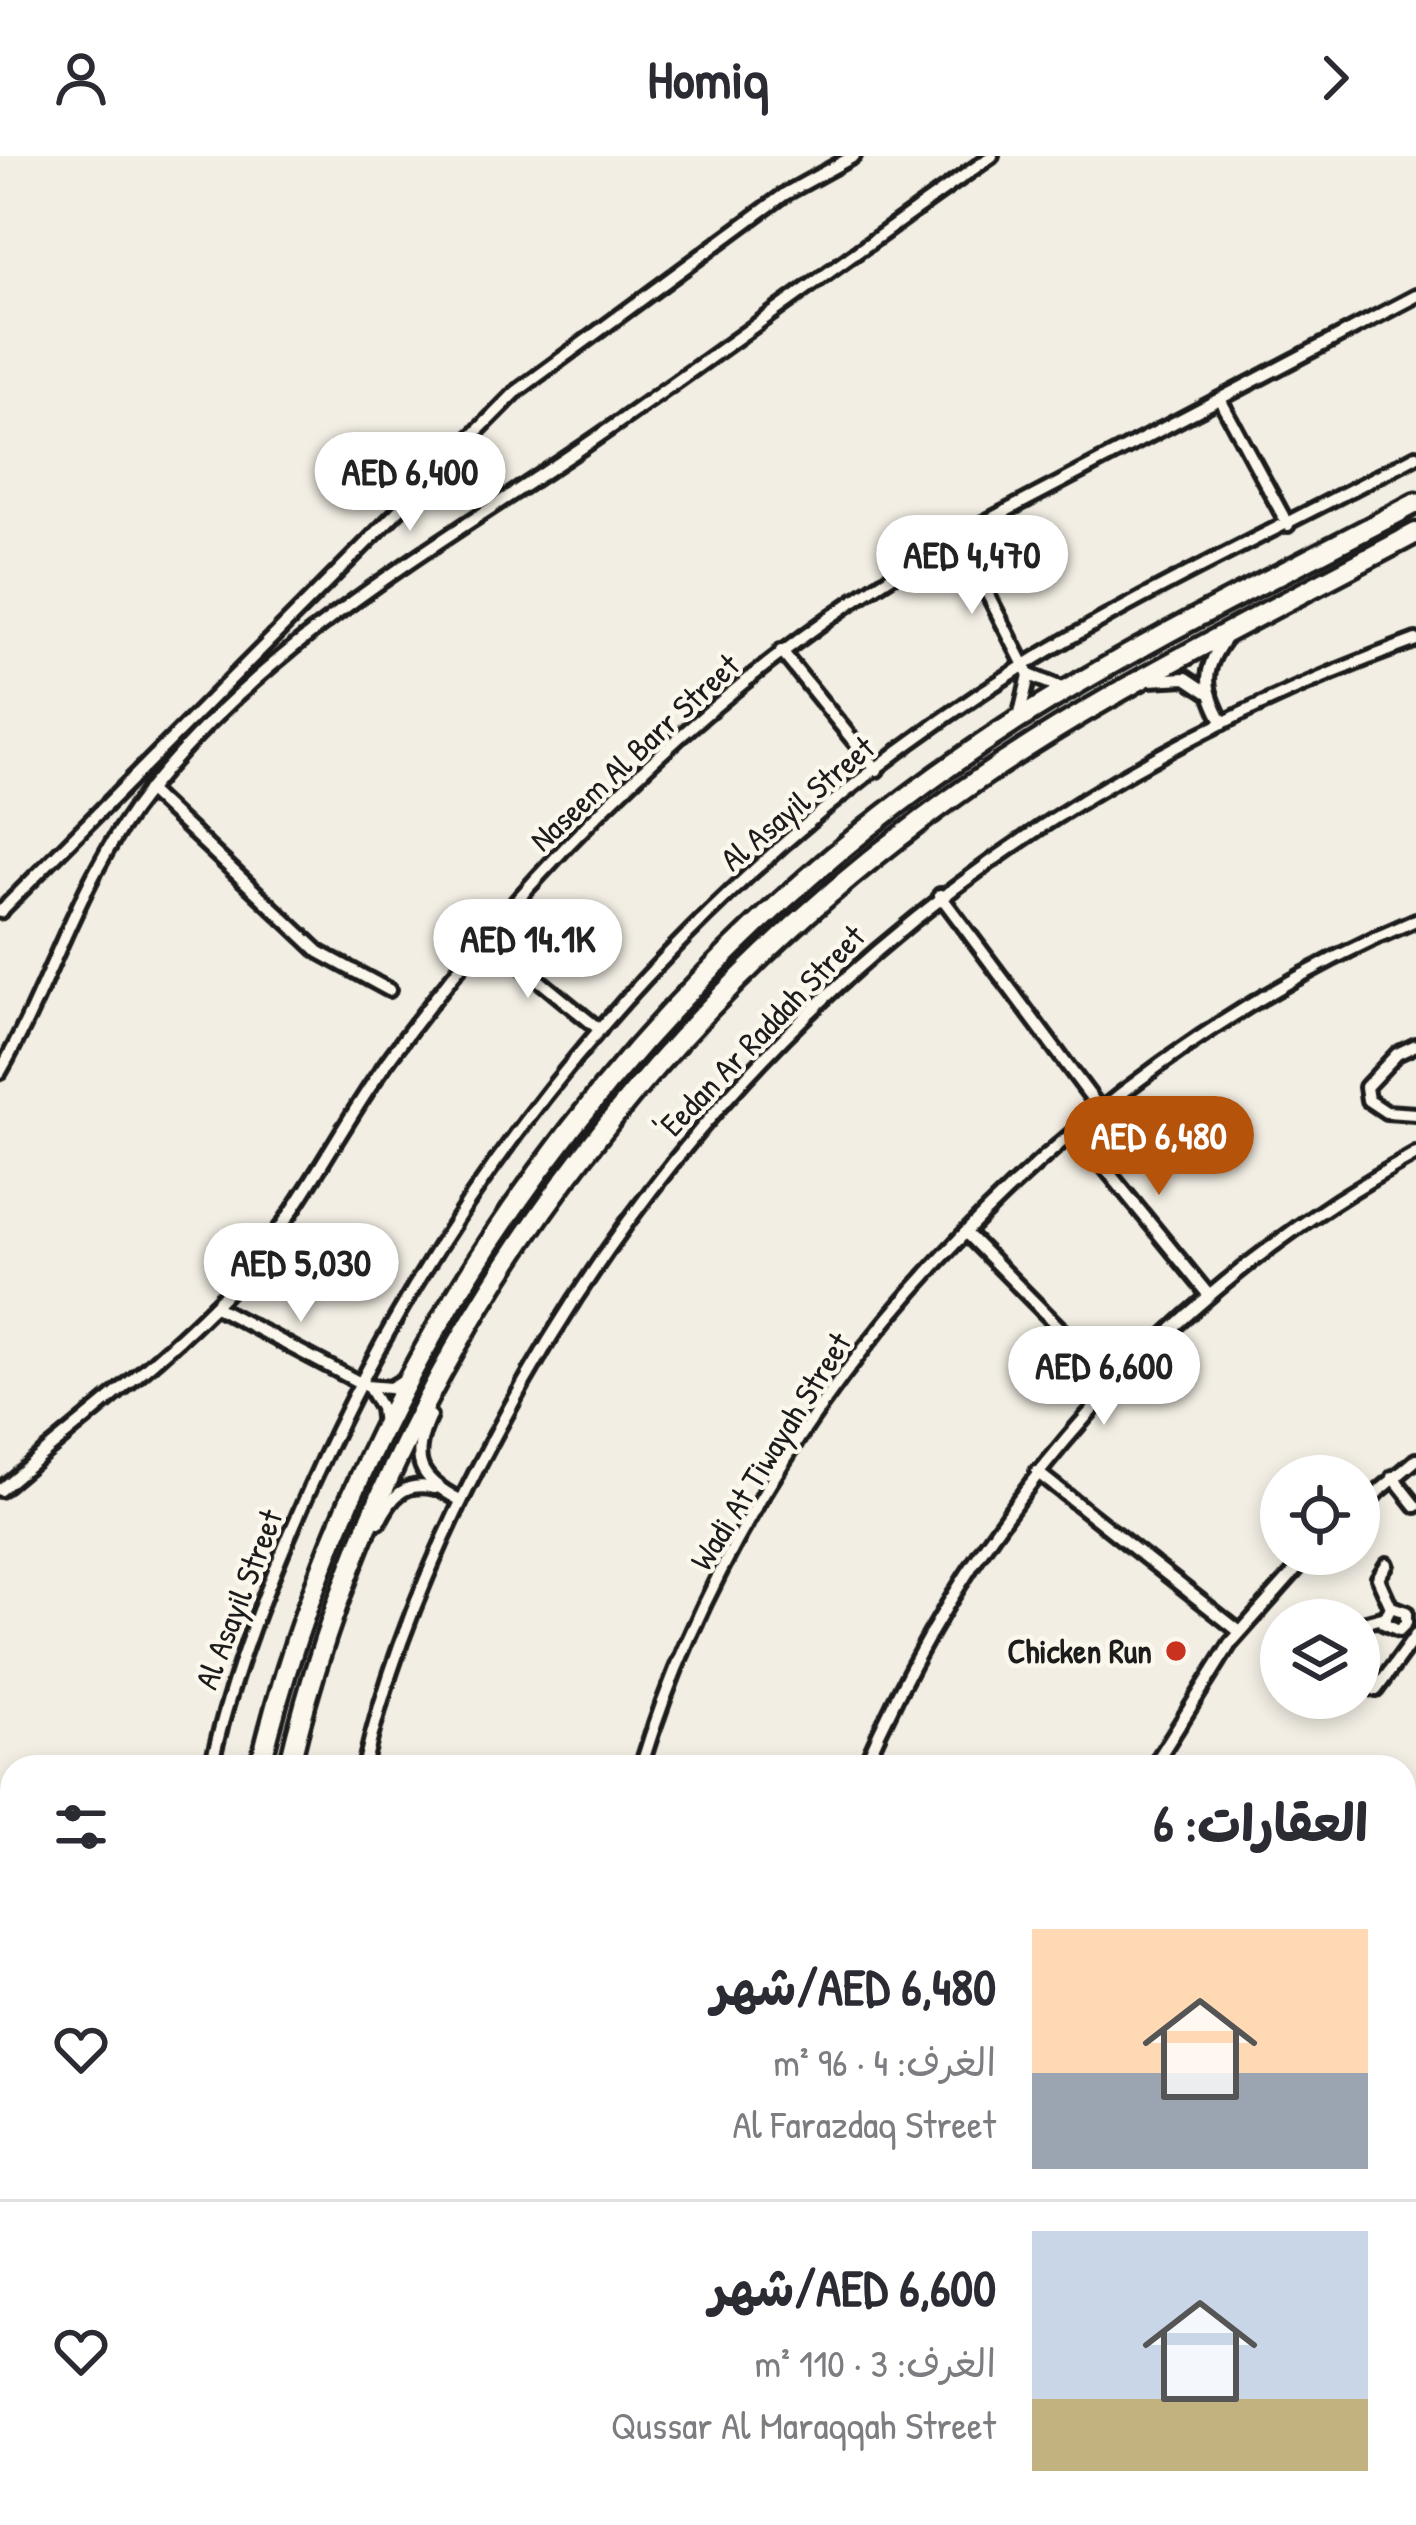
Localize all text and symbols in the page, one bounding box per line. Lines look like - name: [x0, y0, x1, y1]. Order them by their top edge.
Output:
- text: Homiq: [648, 42, 768, 115]
- icon: person: [48, 45, 114, 111]
- icon: forward: [1302, 45, 1368, 111]
- pin: AED 6,400: [273, 432, 547, 534]
- text: AED 6,400: [342, 444, 478, 497]
- pin: AED 4,470: [835, 515, 1109, 617]
- text: AED 4,470: [903, 527, 1041, 580]
- street label: Naseem Al Barr Street: [520, 643, 749, 861]
- street label: Al Asayil Street: [711, 725, 885, 881]
- pin: AED 14.1K: [391, 899, 665, 1001]
- text: AED 14.1K: [460, 911, 596, 964]
- street label: 'Eedan Ar Raddah Street: [646, 915, 874, 1149]
- pin: AED 6,480: [1022, 1096, 1296, 1198]
- text: AED 6,480: [1091, 1108, 1227, 1161]
- pin: AED 5,030: [164, 1223, 438, 1325]
- text: AED 5,030: [231, 1235, 371, 1288]
- street label: Wadi At Tiwayah Street: [679, 1323, 862, 1579]
- pin: AED 6,600: [967, 1326, 1241, 1428]
- text: AED 6,600: [1035, 1338, 1173, 1391]
- map controls: [1260, 1455, 1380, 1719]
- button: locate: [1260, 1455, 1380, 1575]
- street label: Al Asayil Street: [184, 1502, 294, 1695]
- button: layers: [1260, 1599, 1380, 1719]
- place label: Chicken Run: [1007, 1629, 1152, 1673]
- marker: Chicken Run: [1163, 1638, 1189, 1664]
- text: العقارات: 6: [1153, 1788, 1368, 1857]
- icon: filters: [48, 1794, 114, 1860]
- text: AED 6,480/شهر: [712, 1952, 996, 2021]
- icon: home: [1128, 1977, 1272, 2121]
- icon: heart: [48, 2016, 114, 2082]
- text: الغرف: 4 · 96 m²: [773, 2035, 996, 2088]
- text: Al Farazdaq Street: [732, 2097, 996, 2150]
- text: AED 6,600/شهر: [710, 2253, 996, 2322]
- icon: home: [1128, 2279, 1272, 2423]
- icon: heart: [48, 2318, 114, 2384]
- text: الغرف: 3 · 110 m²: [755, 2336, 996, 2389]
- text: Qussar Al Maraqqah Street: [611, 2398, 996, 2451]

